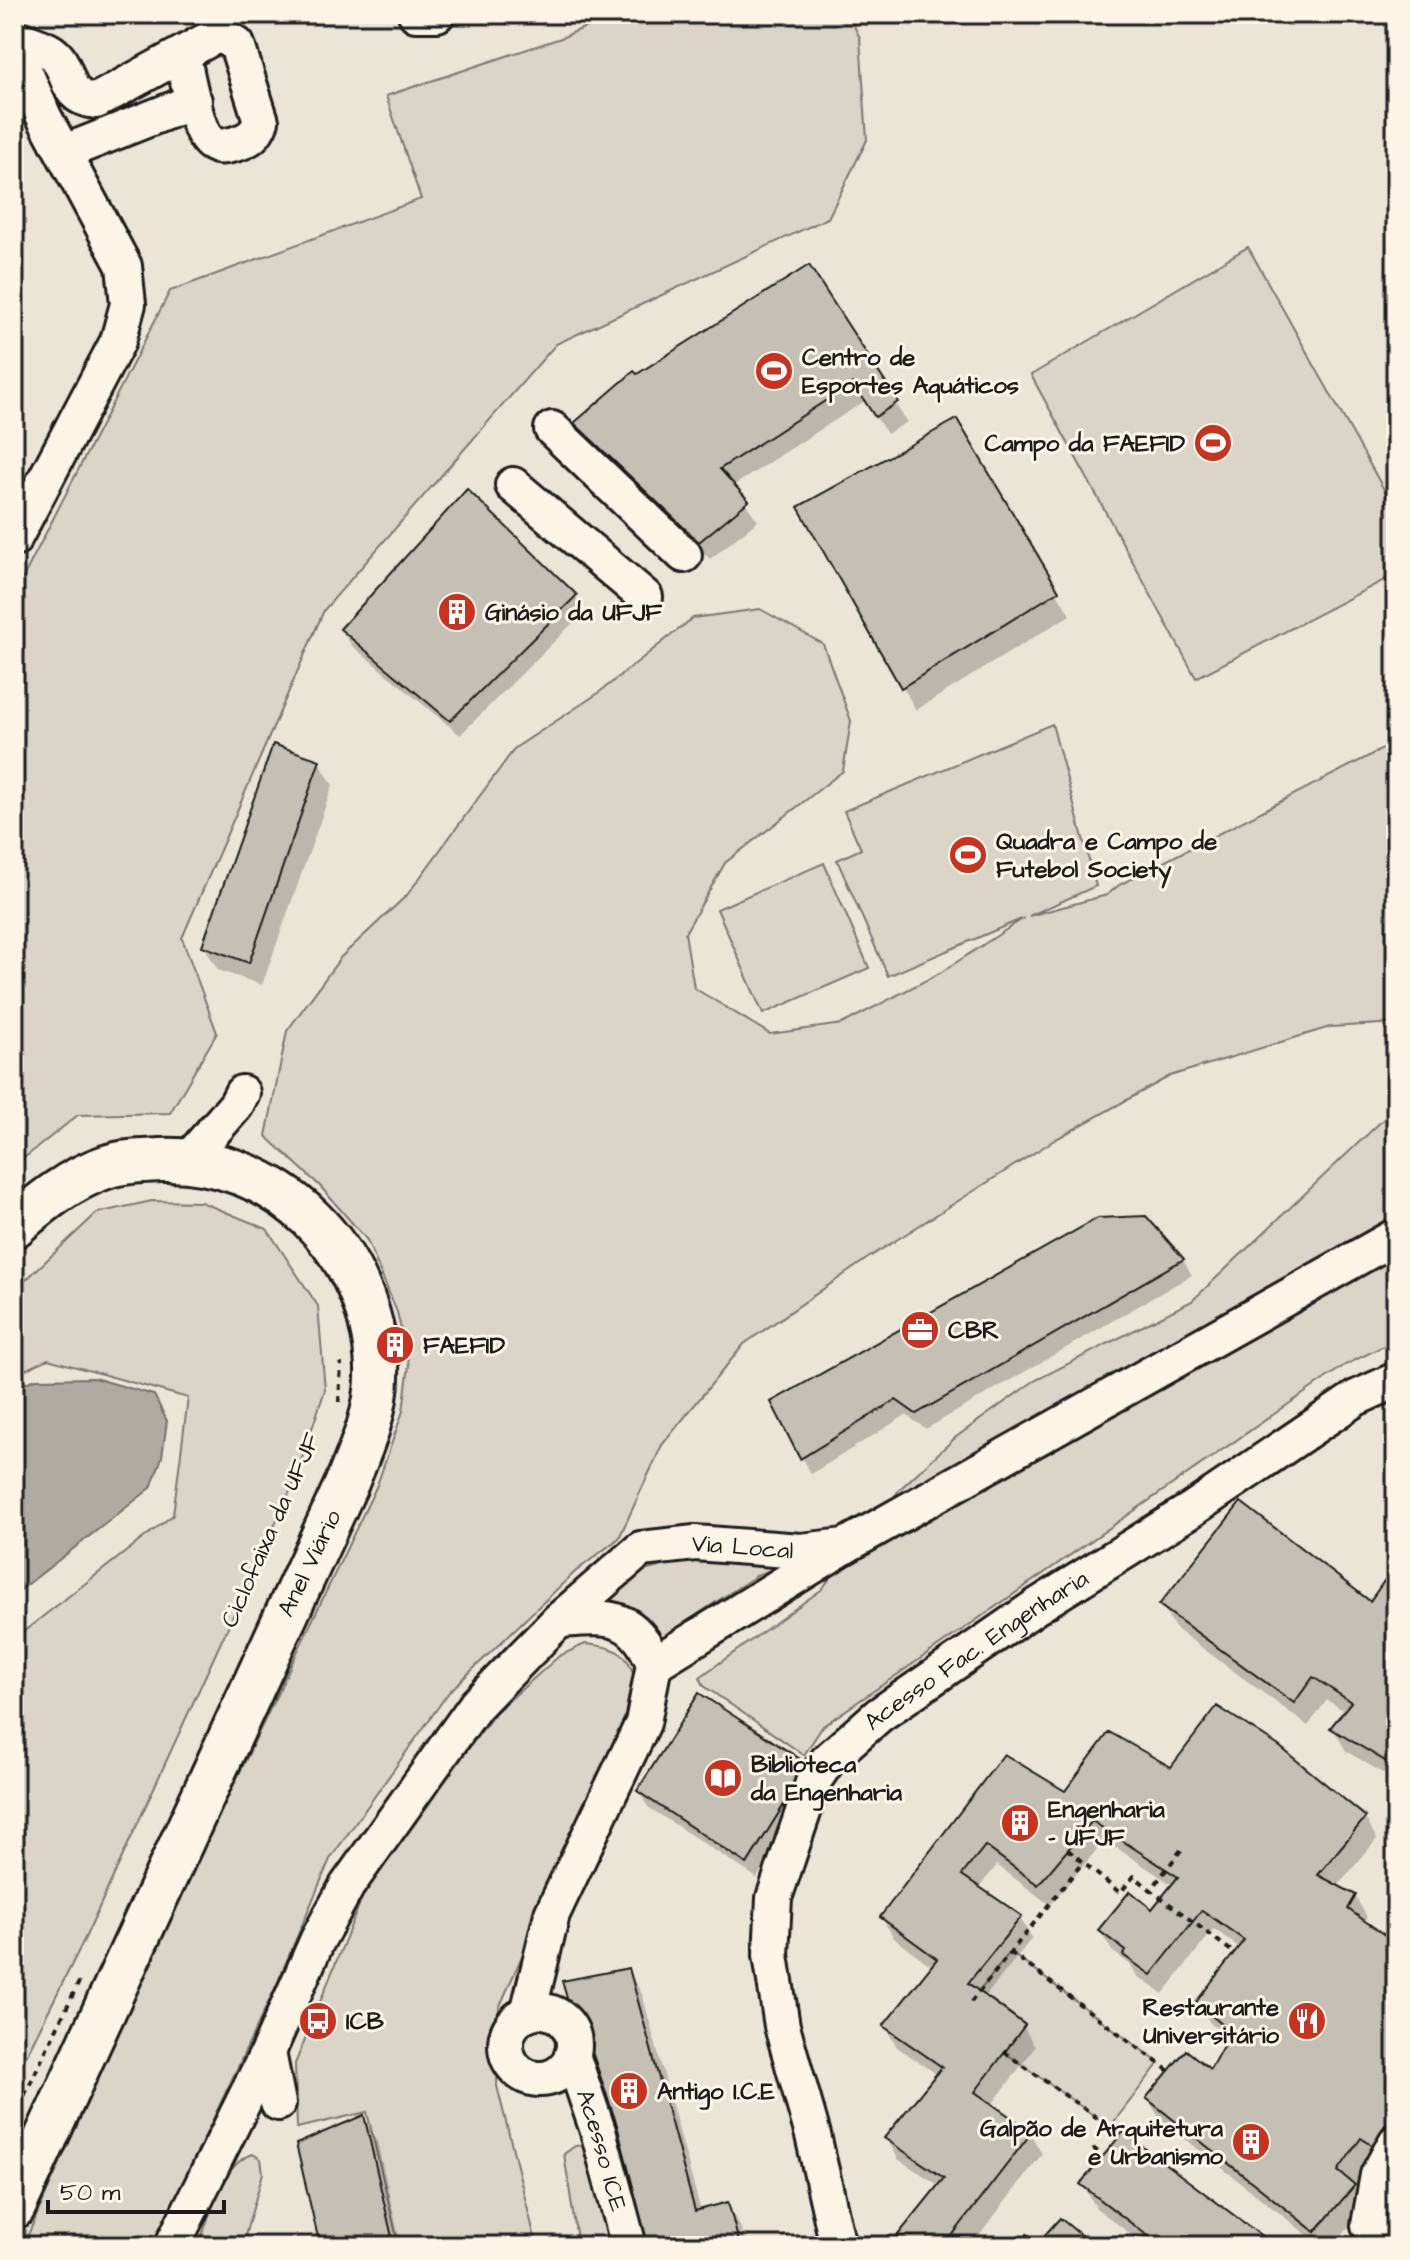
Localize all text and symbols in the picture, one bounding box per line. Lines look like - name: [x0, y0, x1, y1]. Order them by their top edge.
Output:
- place label: Centro de Esportes Aquáticos: [802, 341, 1019, 403]
- sports icon: Centro de Esportes Aquáticos: [753, 350, 795, 392]
- sports icon: Campo da FAEFID: [1192, 422, 1234, 464]
- place label: Campo da FAEFID: [985, 427, 1185, 461]
- building icon: Ginásio da UFJF: [436, 591, 478, 633]
- place label: Ginásio da UFJF: [485, 596, 662, 630]
- place label: Quadra e Campo de Futebol Society: [996, 825, 1217, 889]
- sports icon: Quadra e Campo de Futebol Society: [947, 834, 989, 876]
- office icon: CBR: [899, 1309, 941, 1351]
- place label: CBR: [948, 1314, 999, 1348]
- building icon: FAEFID: [374, 1324, 416, 1366]
- place label: FAEFID: [423, 1329, 505, 1363]
- street label: Ciclofaixa da UFJF: [213, 1427, 329, 1633]
- street label: Anel Viário: [269, 1504, 351, 1623]
- street label: Via Local: [690, 1527, 795, 1568]
- street label: Acesso Fac. Engenharia: [857, 1562, 1095, 1739]
- place label: Biblioteca da Engenharia: [750, 1748, 903, 1811]
- library icon: Biblioteca da Engenharia: [702, 1757, 744, 1799]
- place label: Engenharia - UFJF: [1048, 1793, 1166, 1855]
- building icon: Engenharia - UFJF: [999, 1802, 1041, 1844]
- place label: Restaurante Universitário: [1143, 1991, 1280, 2053]
- bus stop icon: ICB: [297, 2000, 339, 2042]
- restaurant icon: Restaurante Universitário: [1286, 2000, 1328, 2042]
- place label: ICB: [346, 2005, 385, 2039]
- building icon: Antigo I.C.E: [608, 2070, 650, 2112]
- place label: Antigo I.C.E: [657, 2075, 776, 2110]
- street label: Acesso ICE: [567, 2085, 635, 2215]
- place label: Galpão de Arquitetura e Urbanismo: [980, 2112, 1224, 2174]
- building icon: Galpão de Arquitetura e Urbanismo: [1230, 2121, 1272, 2163]
- scale bar: [48, 2164, 224, 2214]
- text: 50 m: [60, 2176, 121, 2210]

